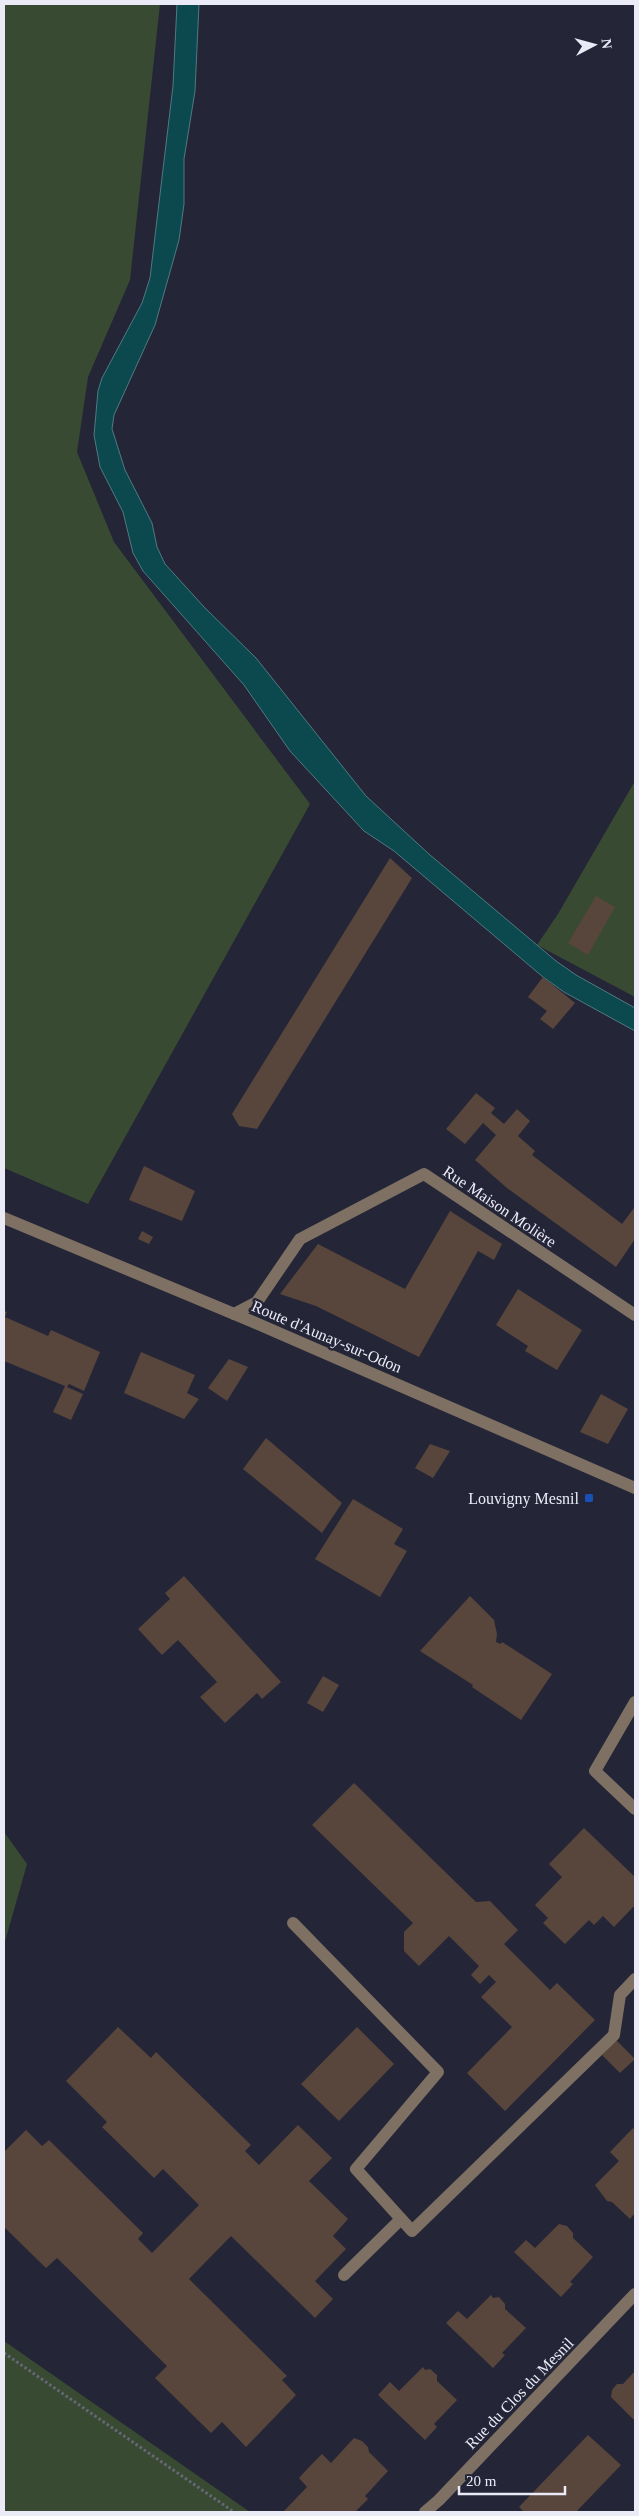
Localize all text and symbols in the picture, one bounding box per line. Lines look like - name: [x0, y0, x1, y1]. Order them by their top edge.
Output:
- north arrow: [569, 20, 619, 70]
- text: N: [598, 38, 614, 50]
- street label: Rue Maison Molière: [440, 1162, 559, 1250]
- street label: Route d'Aunay-sur-Odon: [249, 1297, 404, 1377]
- place label: Louvigny Mesnil: [468, 1490, 580, 1508]
- marker: Louvigny Mesnil: [583, 1492, 595, 1504]
- street label: Rue du Clos du Mesnil: [462, 2334, 577, 2452]
- scale bar: [459, 2464, 565, 2496]
- text: 20 m: [466, 2473, 497, 2489]

